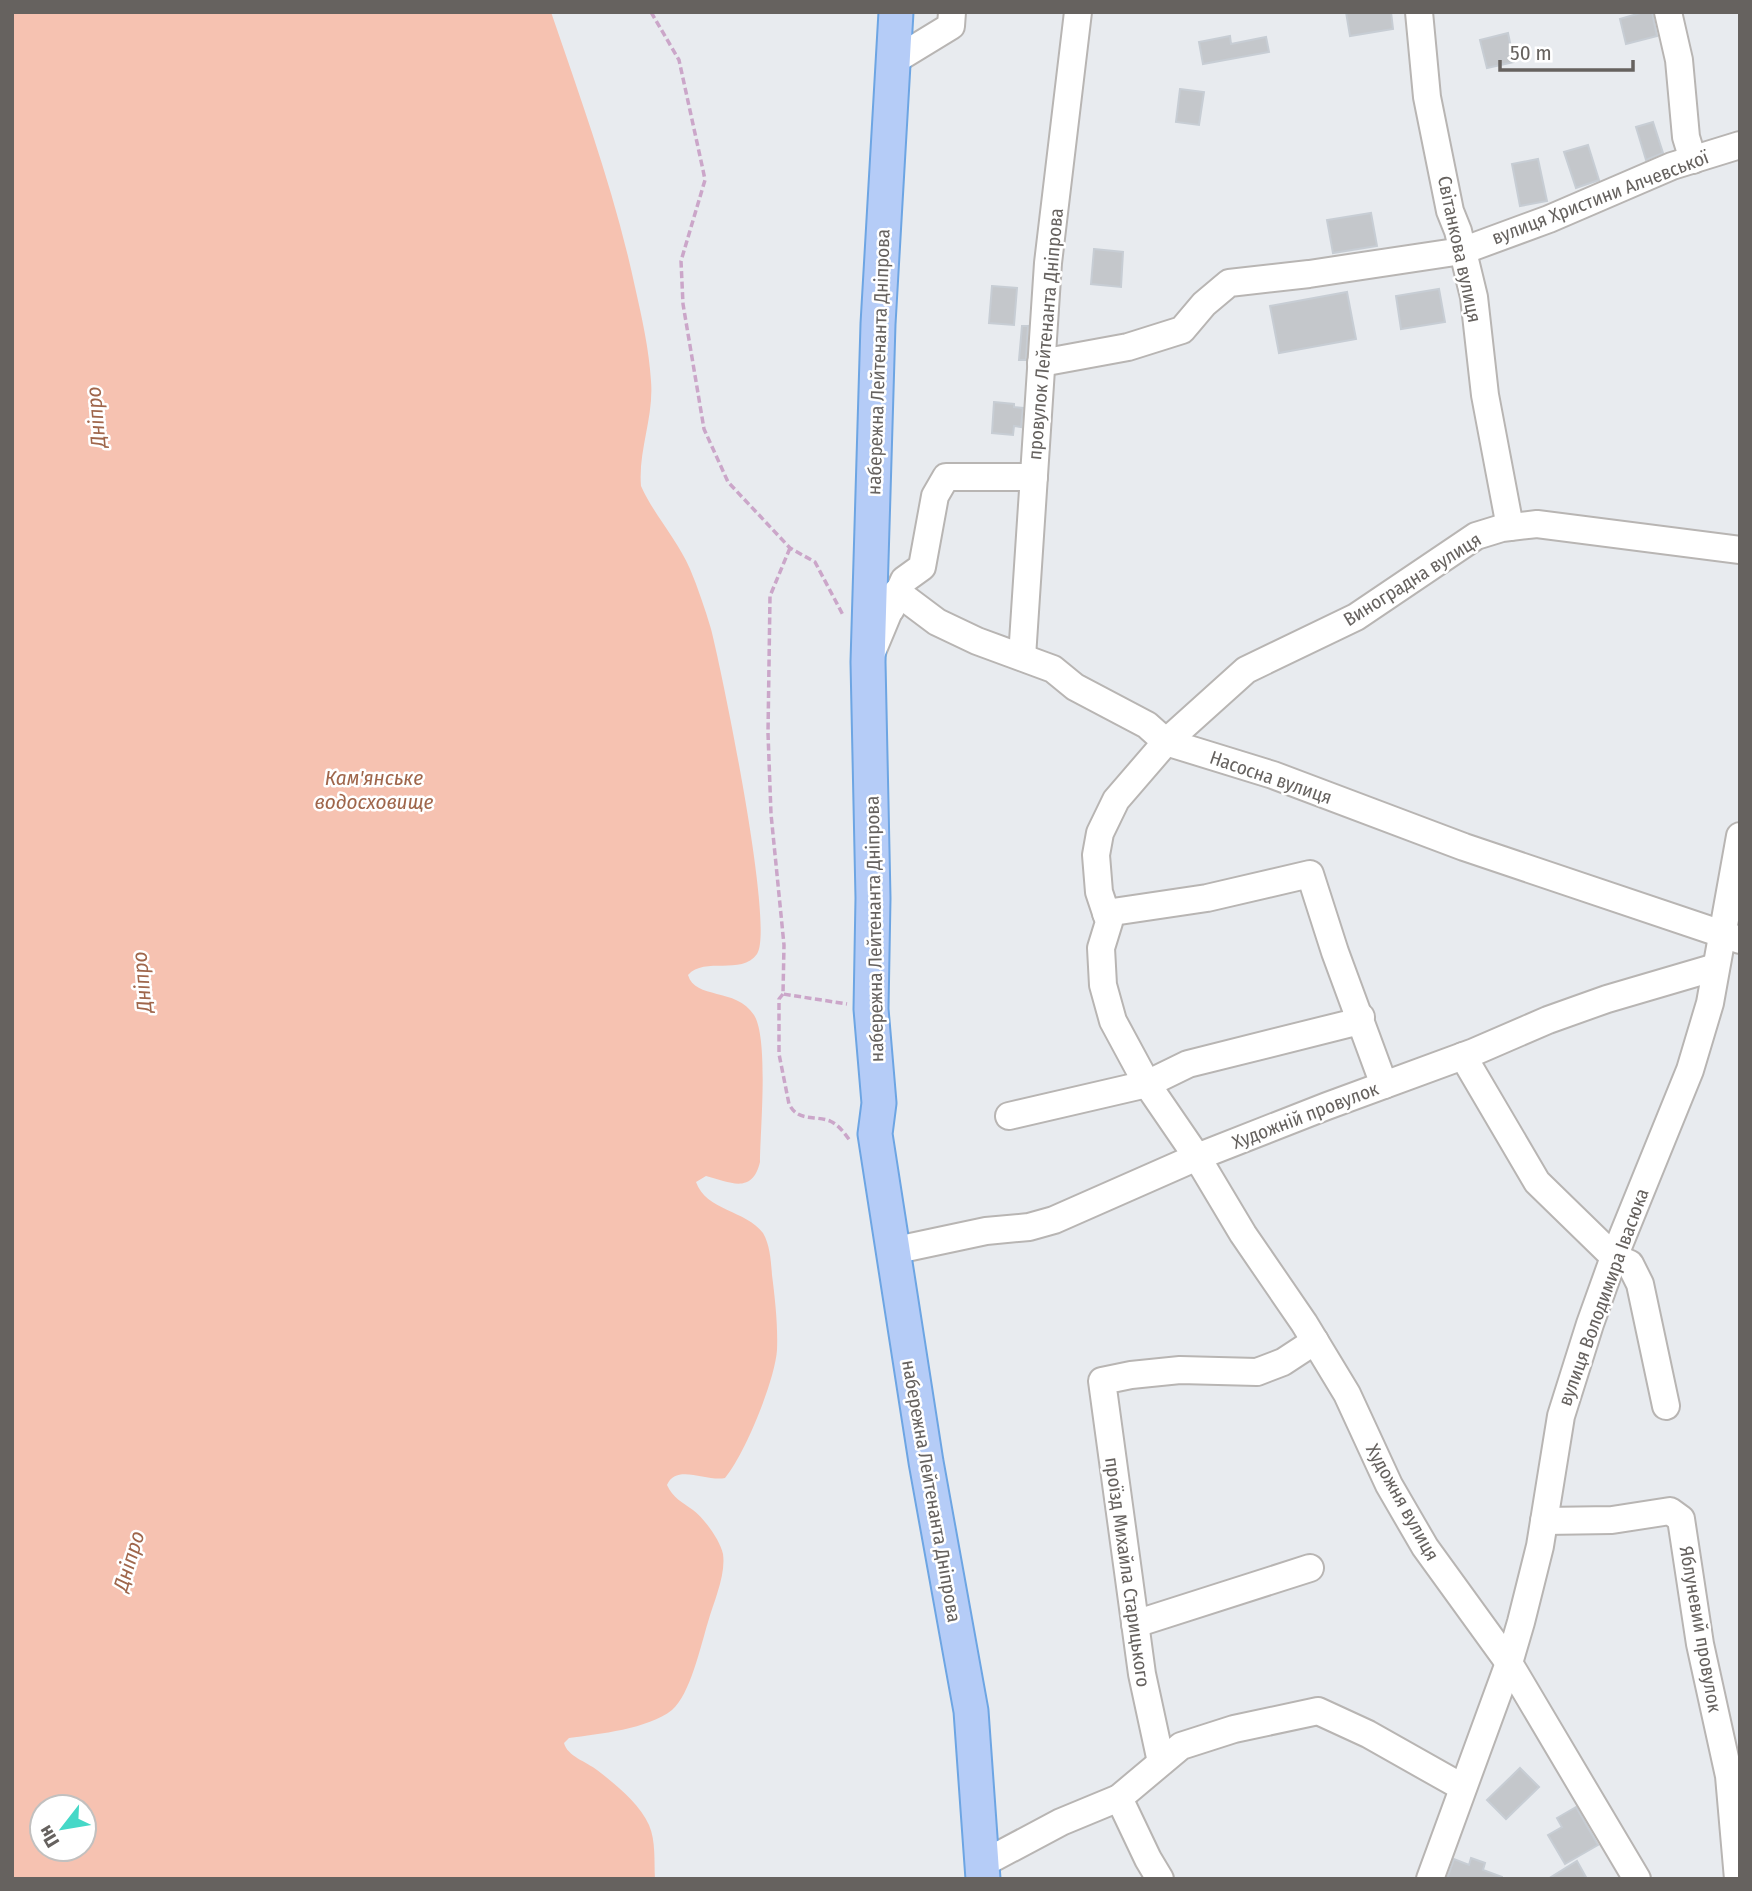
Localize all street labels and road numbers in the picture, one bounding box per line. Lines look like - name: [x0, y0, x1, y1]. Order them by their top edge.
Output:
- street label: вулиця Христини Алчевської: [1489, 145, 1713, 249]
- street label: Світанкова вулиця: [1433, 174, 1486, 324]
- street label: провулок Лейтенанта Дніпрова: [1023, 207, 1068, 461]
- street label: набережна Лейтенанта Дніпрова: [862, 229, 895, 495]
- street label: Виноградна вулиця: [1339, 528, 1485, 631]
- street label: Насосна вулиця: [1207, 746, 1335, 809]
- street label: набережна Лейтенанта Дніпрова: [861, 796, 888, 1062]
- street label: Художній провулок: [1229, 1077, 1382, 1154]
- street label: вулиця Володимира Івасюка: [1553, 1185, 1654, 1409]
- street label: набережна Лейтенанта Дніпрова: [897, 1358, 966, 1624]
- street label: Художня вулиця: [1361, 1440, 1444, 1565]
- street label: проїзд Михайла Старицького: [1100, 1456, 1155, 1688]
- street label: Яблуневий провулок: [1675, 1544, 1726, 1714]

